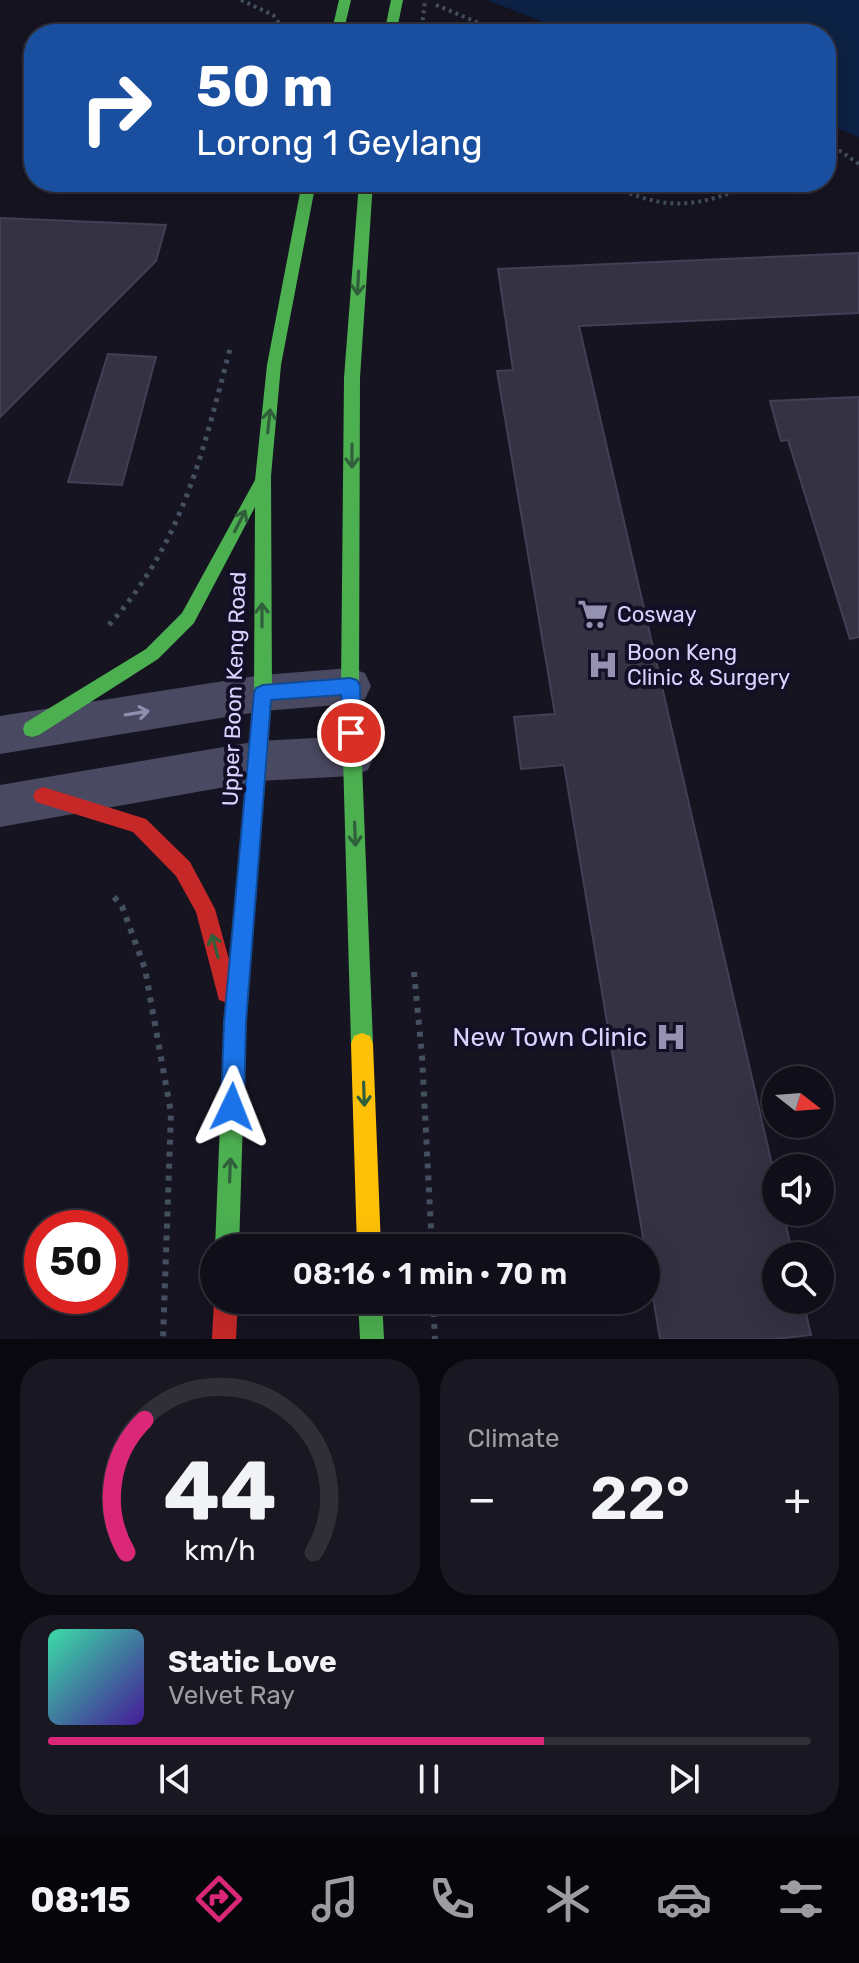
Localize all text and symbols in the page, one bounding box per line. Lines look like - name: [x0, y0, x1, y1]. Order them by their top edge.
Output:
- text: 50 m: [196, 54, 333, 120]
- icon: right: [64, 56, 168, 160]
- text: Lorong 1 Geylang: [196, 121, 483, 164]
- one-way arrow: [350, 269, 365, 296]
- one-way arrow: [261, 408, 276, 434]
- one-way arrow: [344, 442, 360, 469]
- one-way arrow: [233, 509, 249, 533]
- street label: Upper Boon Keng Road: [216, 571, 252, 807]
- supermarket icon: Cosway: [576, 597, 610, 631]
- place label: Cosway: [617, 601, 697, 628]
- one-way arrow: [254, 602, 270, 629]
- place label: Boon Keng Clinic & Surgery: [627, 639, 790, 691]
- hospital icon: Boon Keng Clinic & Surgery: [586, 648, 620, 682]
- pin: [317, 699, 385, 767]
- one-way arrow: [124, 705, 149, 720]
- icon: arrive: [329, 711, 373, 755]
- one-way arrow: [347, 820, 362, 847]
- one-way arrow: [207, 934, 222, 960]
- hospital icon: New Town Clinic: [654, 1020, 688, 1054]
- place label: New Town Clinic: [452, 1022, 647, 1053]
- position arrow: [190, 1065, 274, 1149]
- north arrow: [762, 1066, 834, 1138]
- map controls: [762, 1066, 834, 1314]
- one-way arrow: [356, 1080, 371, 1107]
- button: sound: [762, 1154, 834, 1226]
- one-way arrow: [223, 1157, 238, 1184]
- speed limit sign: 50: [24, 1210, 128, 1314]
- button: search: [762, 1242, 834, 1314]
- text: 08:16 · 1 min · 70 m: [293, 1256, 567, 1292]
- text: Climate: [468, 1423, 560, 1454]
- text: 44: [163, 1441, 277, 1540]
- text: 22°: [590, 1463, 690, 1534]
- text: −: [468, 1473, 496, 1525]
- text: +: [784, 1473, 811, 1525]
- text: km/h: [184, 1533, 255, 1567]
- text: Static Love: [168, 1644, 337, 1680]
- text: Velvet Ray: [168, 1680, 295, 1711]
- icon: previous: [153, 1757, 197, 1801]
- icon: pause: [407, 1757, 451, 1801]
- icon: next: [662, 1757, 706, 1801]
- icon: directions: [191, 1871, 247, 1927]
- icon: music: [307, 1871, 363, 1927]
- icon: phone: [424, 1871, 480, 1927]
- icon: climate: [540, 1871, 596, 1927]
- icon: car: [656, 1871, 712, 1927]
- icon: filters: [773, 1871, 829, 1927]
- text: 08:15: [30, 1878, 131, 1921]

